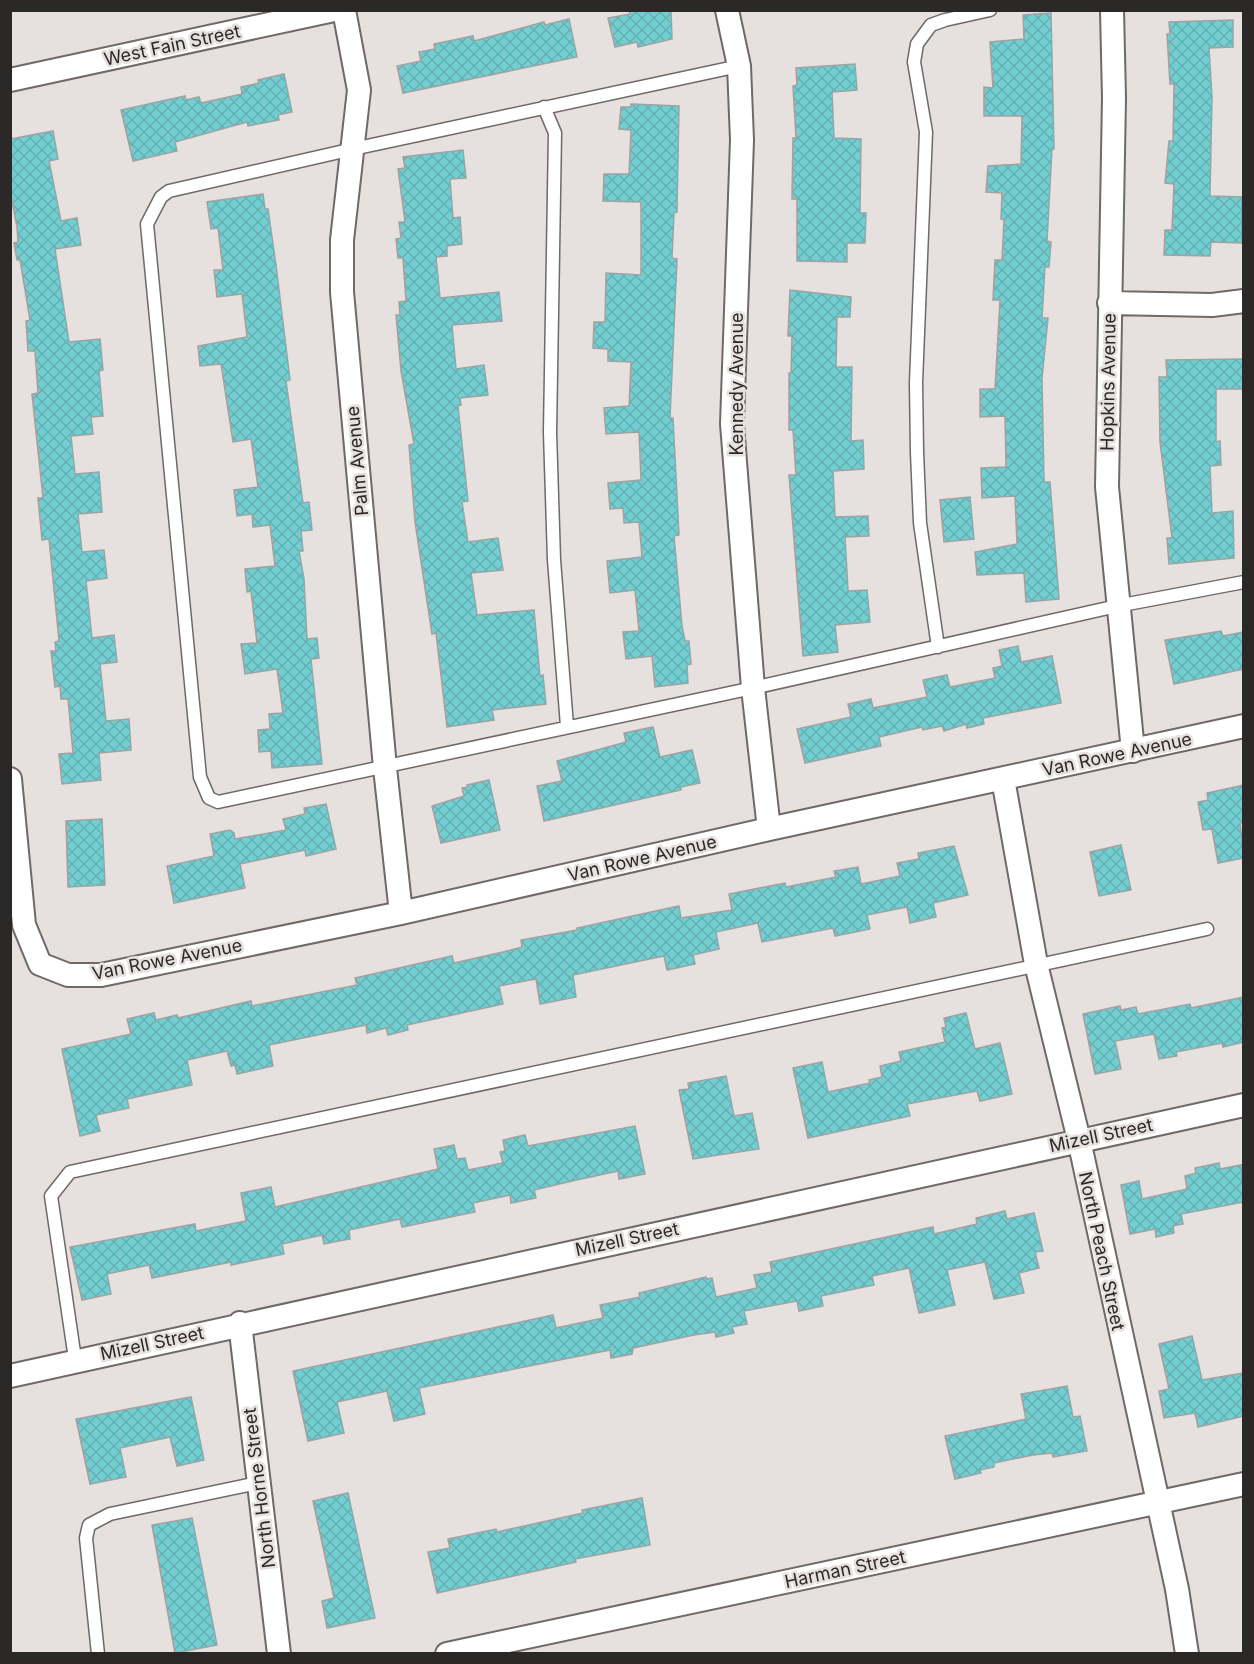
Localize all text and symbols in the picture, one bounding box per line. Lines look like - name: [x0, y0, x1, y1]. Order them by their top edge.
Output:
- street label: West Fain Street: [102, 20, 242, 70]
- street label: Kennedy Avenue: [726, 312, 747, 456]
- street label: Hopkins Avenue: [1096, 313, 1120, 451]
- street label: Palm Avenue: [342, 405, 372, 517]
- street label: Van Rowe Avenue: [1040, 728, 1194, 780]
- street label: Van Rowe Avenue: [565, 831, 719, 885]
- street label: Van Rowe Avenue: [90, 934, 244, 984]
- street label: Mizell Street: [1047, 1114, 1155, 1156]
- street label: North Peach Street: [1075, 1170, 1129, 1333]
- street label: Mizell Street: [573, 1218, 681, 1260]
- street label: Mizell Street: [98, 1322, 206, 1364]
- street label: North Horne Street: [239, 1407, 279, 1569]
- street label: Harman Street: [783, 1546, 907, 1592]

